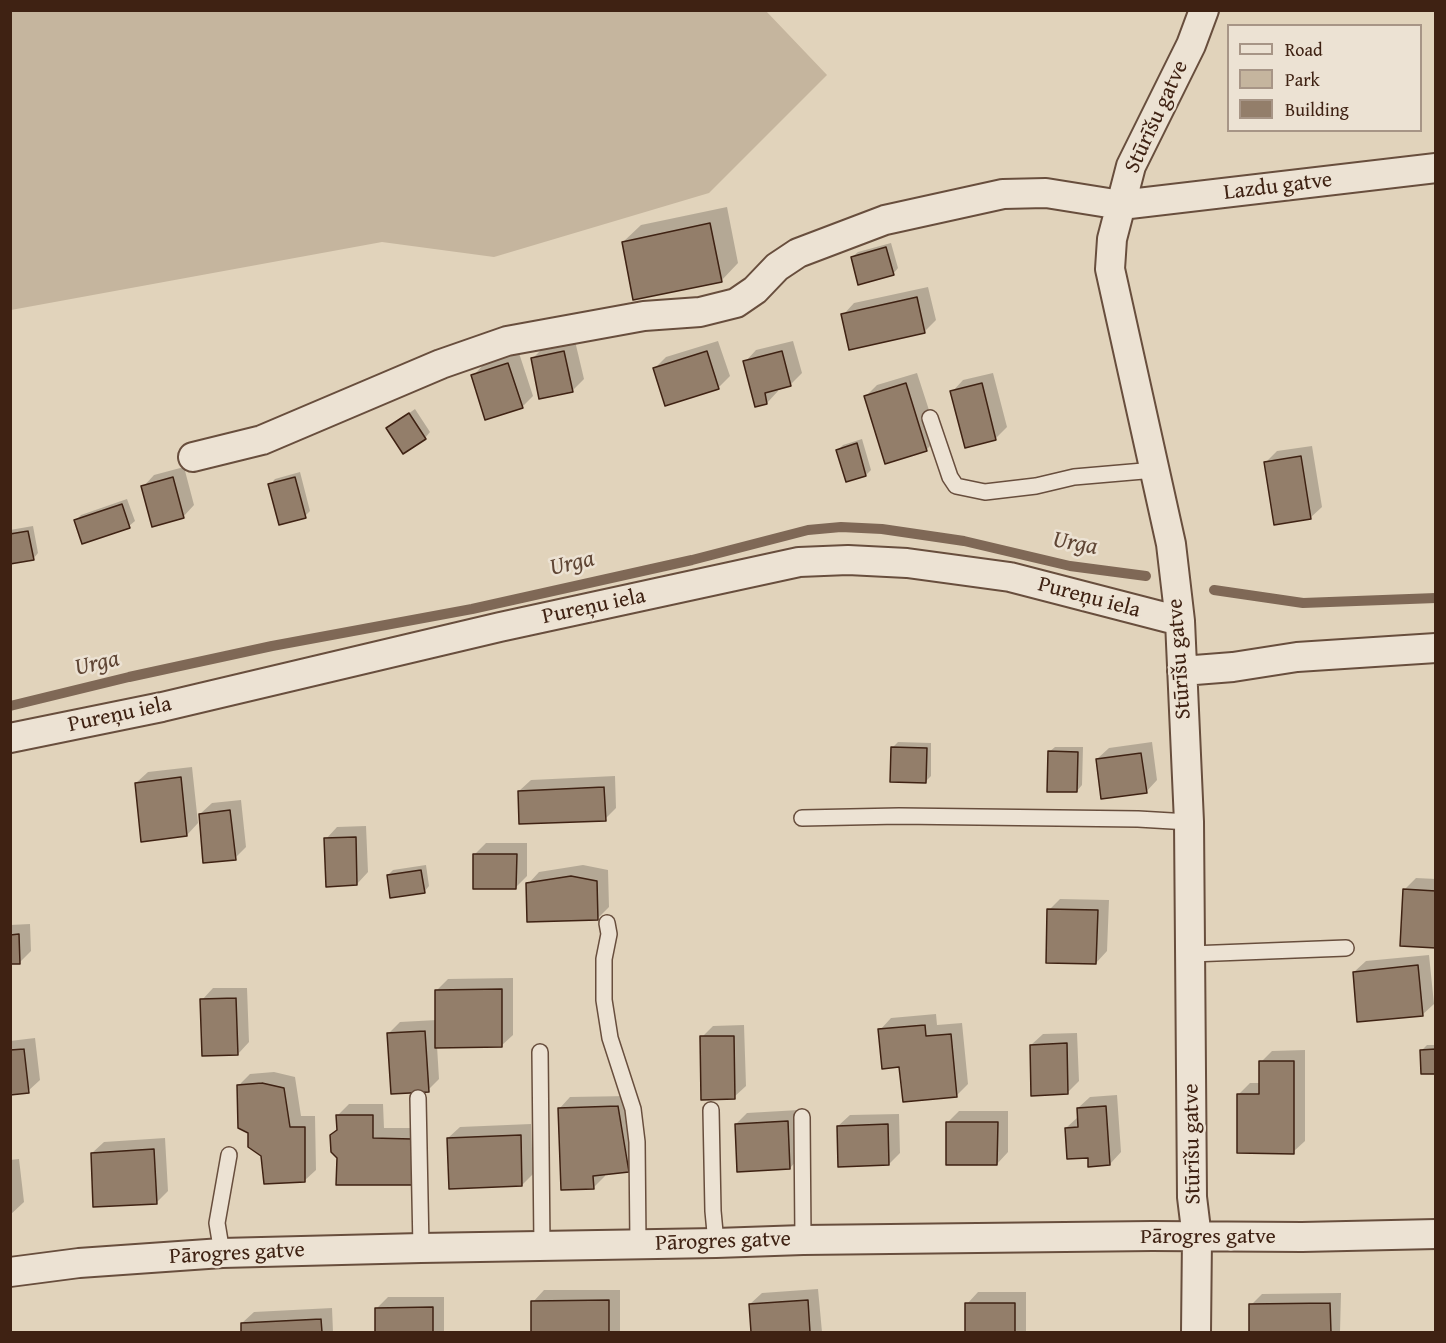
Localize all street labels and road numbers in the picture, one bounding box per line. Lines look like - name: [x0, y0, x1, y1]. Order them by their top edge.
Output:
- street label: Stūrīšu gatve: [1119, 57, 1195, 177]
- street label: Lazdu gatve: [1222, 167, 1334, 207]
- street label: Pureņu iela: [1035, 572, 1143, 624]
- street label: Pureņu iela: [540, 583, 648, 631]
- street label: Stūrīšu gatve: [1163, 598, 1197, 720]
- street label: Pureņu iela: [66, 691, 174, 739]
- street label: Stūrīšu gatve: [1179, 1083, 1207, 1205]
- street label: Pārogres gatve: [1140, 1224, 1276, 1250]
- street label: Pārogres gatve: [655, 1226, 791, 1258]
- street label: Pārogres gatve: [169, 1237, 305, 1271]

